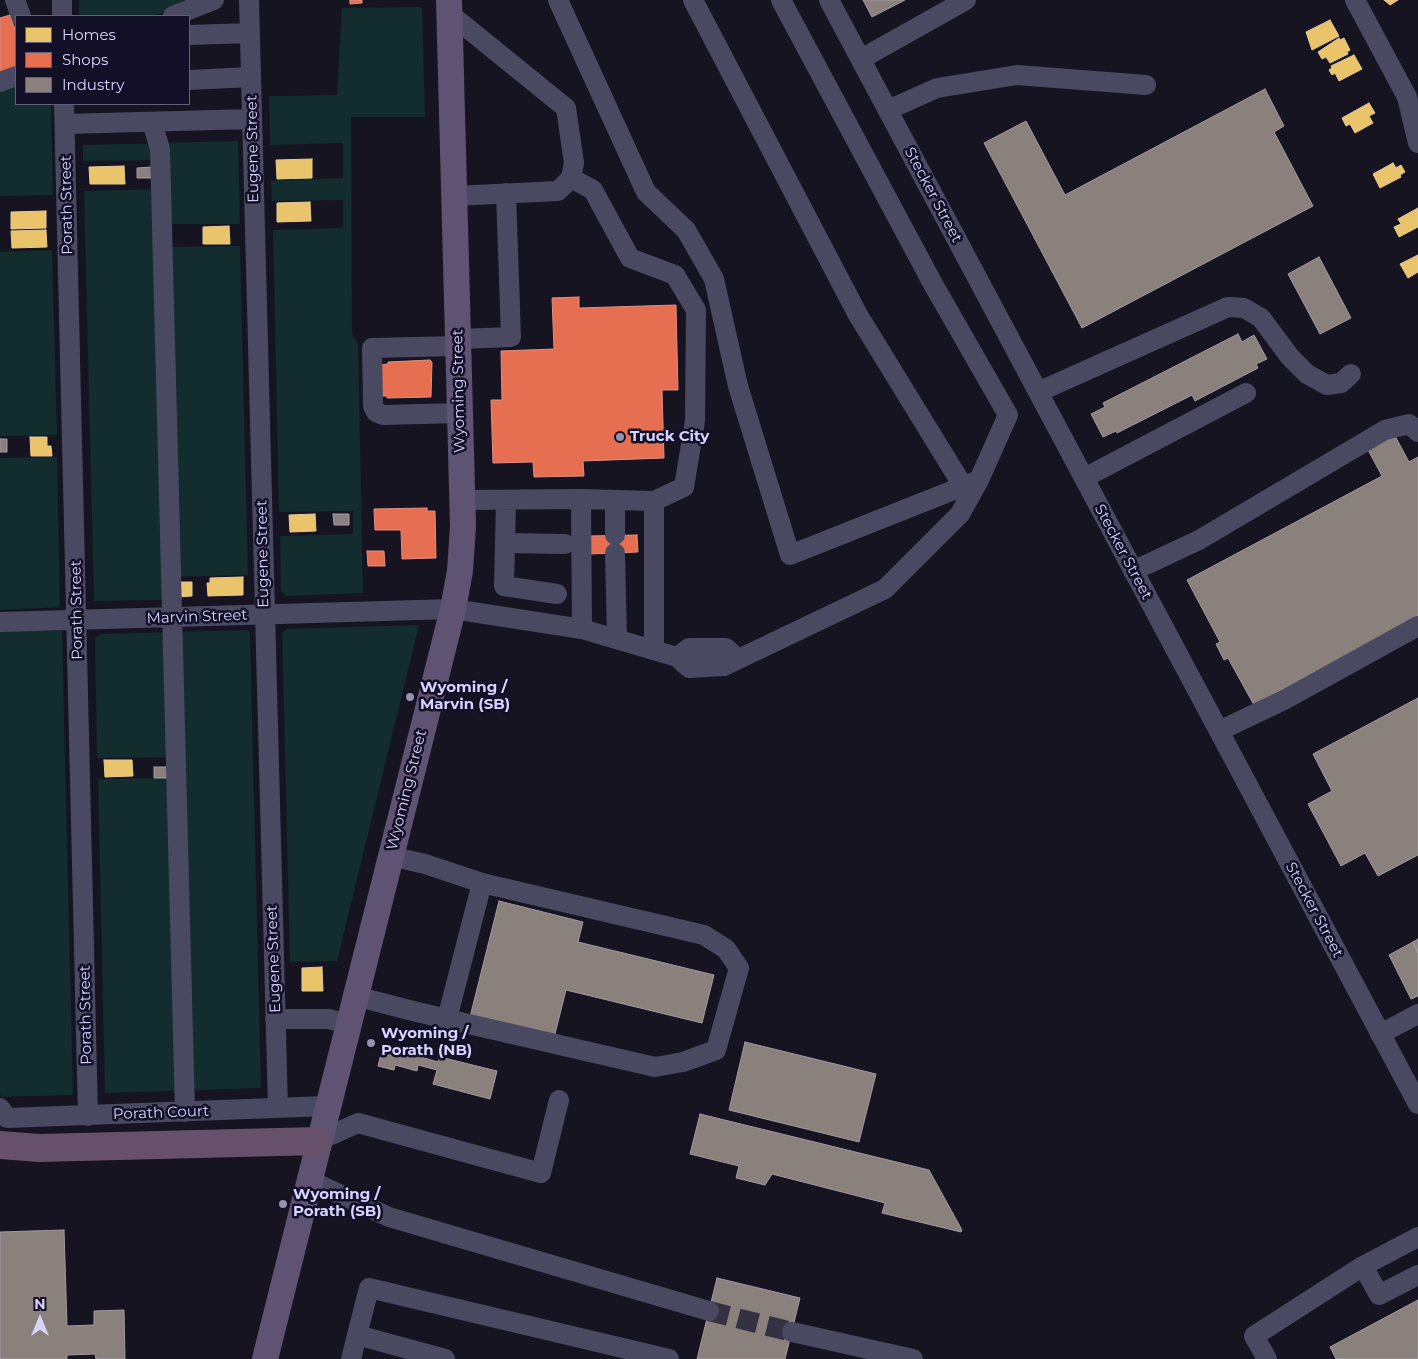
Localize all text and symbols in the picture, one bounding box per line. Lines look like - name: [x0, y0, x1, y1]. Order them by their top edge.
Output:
- legend: [15, 15, 190, 105]
- text: Homes: [62, 25, 116, 44]
- text: Shops: [62, 50, 108, 69]
- text: Industry: [62, 75, 124, 94]
- street label: Eugene Street: [243, 95, 263, 203]
- street label: Stecker Street: [900, 144, 966, 246]
- street label: Porath Street: [57, 155, 77, 255]
- street label: Wyoming Street: [449, 329, 469, 453]
- place label: Truck City: [630, 428, 709, 446]
- marker: Truck City: [614, 431, 626, 443]
- street label: Eugene Street: [253, 500, 273, 608]
- street label: Stecker Street: [1090, 501, 1156, 603]
- street label: Porath Street: [67, 560, 87, 660]
- street label: Marvin Street: [146, 606, 248, 628]
- place label: Wyoming / Marvin (SB): [420, 679, 510, 714]
- marker: Wyoming / Marvin (SB): [404, 691, 416, 703]
- street label: Wyoming Street: [383, 728, 431, 852]
- street label: Stecker Street: [1281, 859, 1347, 961]
- street label: Eugene Street: [263, 905, 285, 1013]
- street label: Porath Street: [76, 965, 96, 1065]
- place label: Wyoming / Porath (NB): [381, 1025, 472, 1060]
- marker: Wyoming / Porath (NB): [365, 1037, 377, 1049]
- street label: Porath Court: [112, 1102, 210, 1124]
- place label: Wyoming / Porath (SB): [293, 1186, 382, 1221]
- marker: Wyoming / Porath (SB): [277, 1198, 289, 1210]
- north arrow: [15, 1294, 65, 1344]
- text: N: [34, 1295, 46, 1313]

